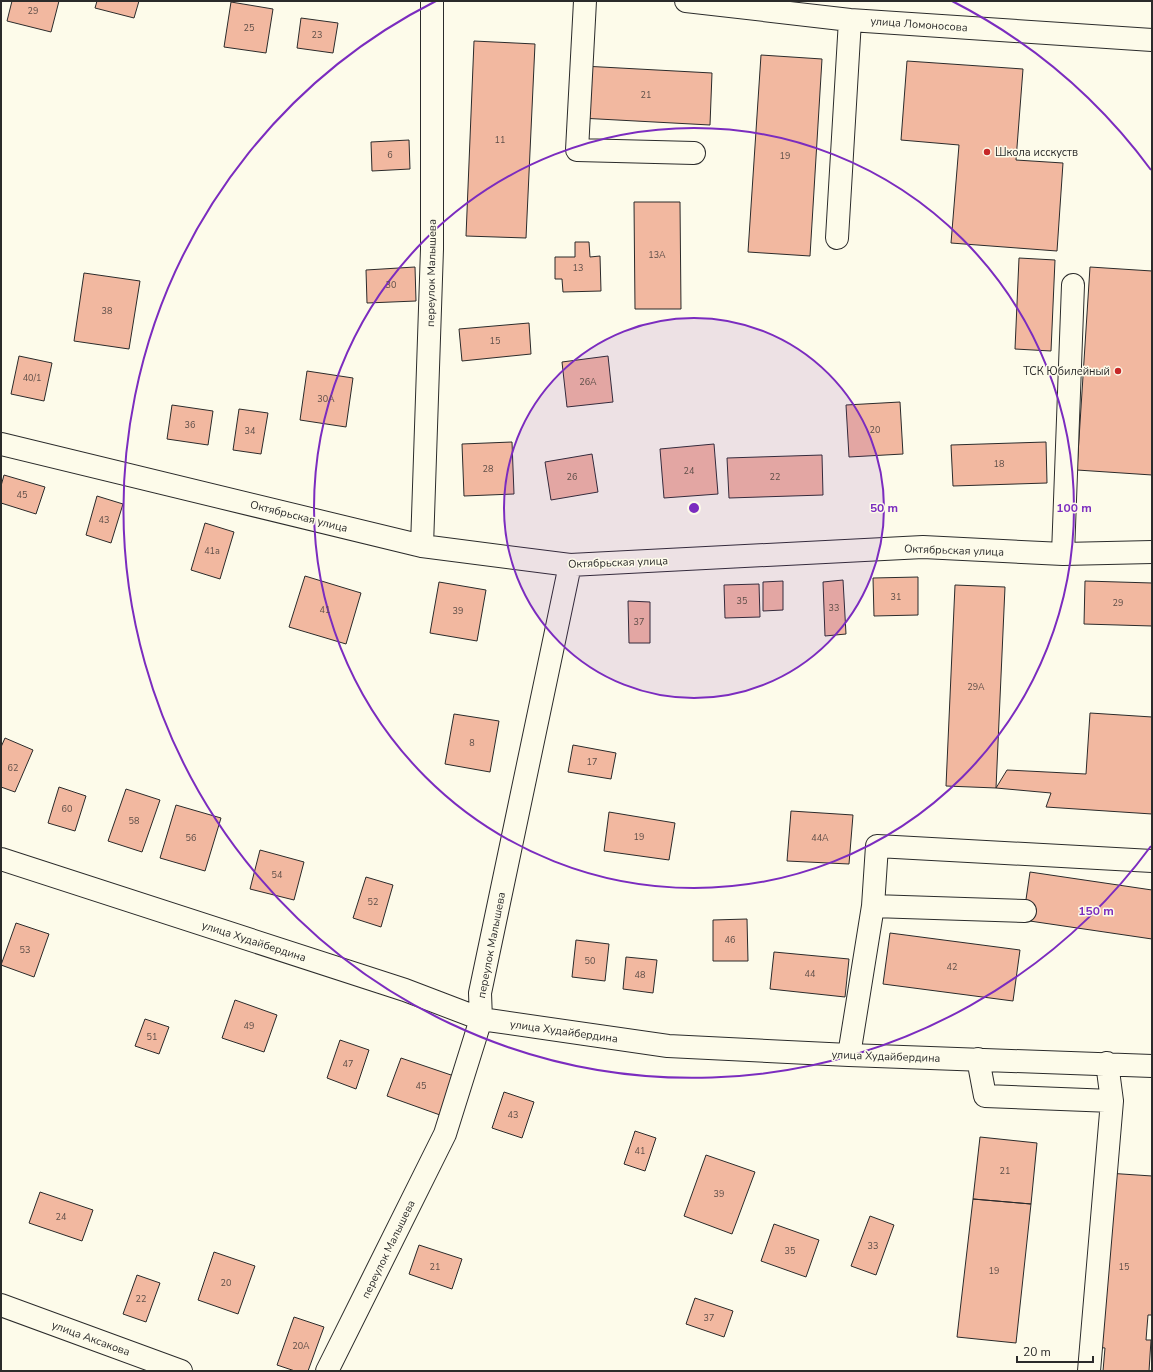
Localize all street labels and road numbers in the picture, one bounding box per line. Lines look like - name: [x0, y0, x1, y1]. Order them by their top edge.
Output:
- street label: улица Ломоносова: [870, 14, 968, 35]
- street label: переулок Малышева: [423, 219, 440, 327]
- street label: Октябрьская улица: [249, 497, 349, 536]
- street label: Октябрьская улица: [904, 541, 1004, 560]
- street label: Октябрьская улица: [568, 553, 668, 572]
- street label: переулок Малышева: [474, 891, 509, 999]
- street label: улица Худайбердина: [200, 918, 308, 965]
- street label: улица Худайбердина: [509, 1016, 619, 1047]
- street label: улица Худайбердина: [831, 1047, 941, 1066]
- street label: переулок Малышева: [358, 1197, 419, 1301]
- street label: улица Аксакова: [50, 1317, 132, 1360]

